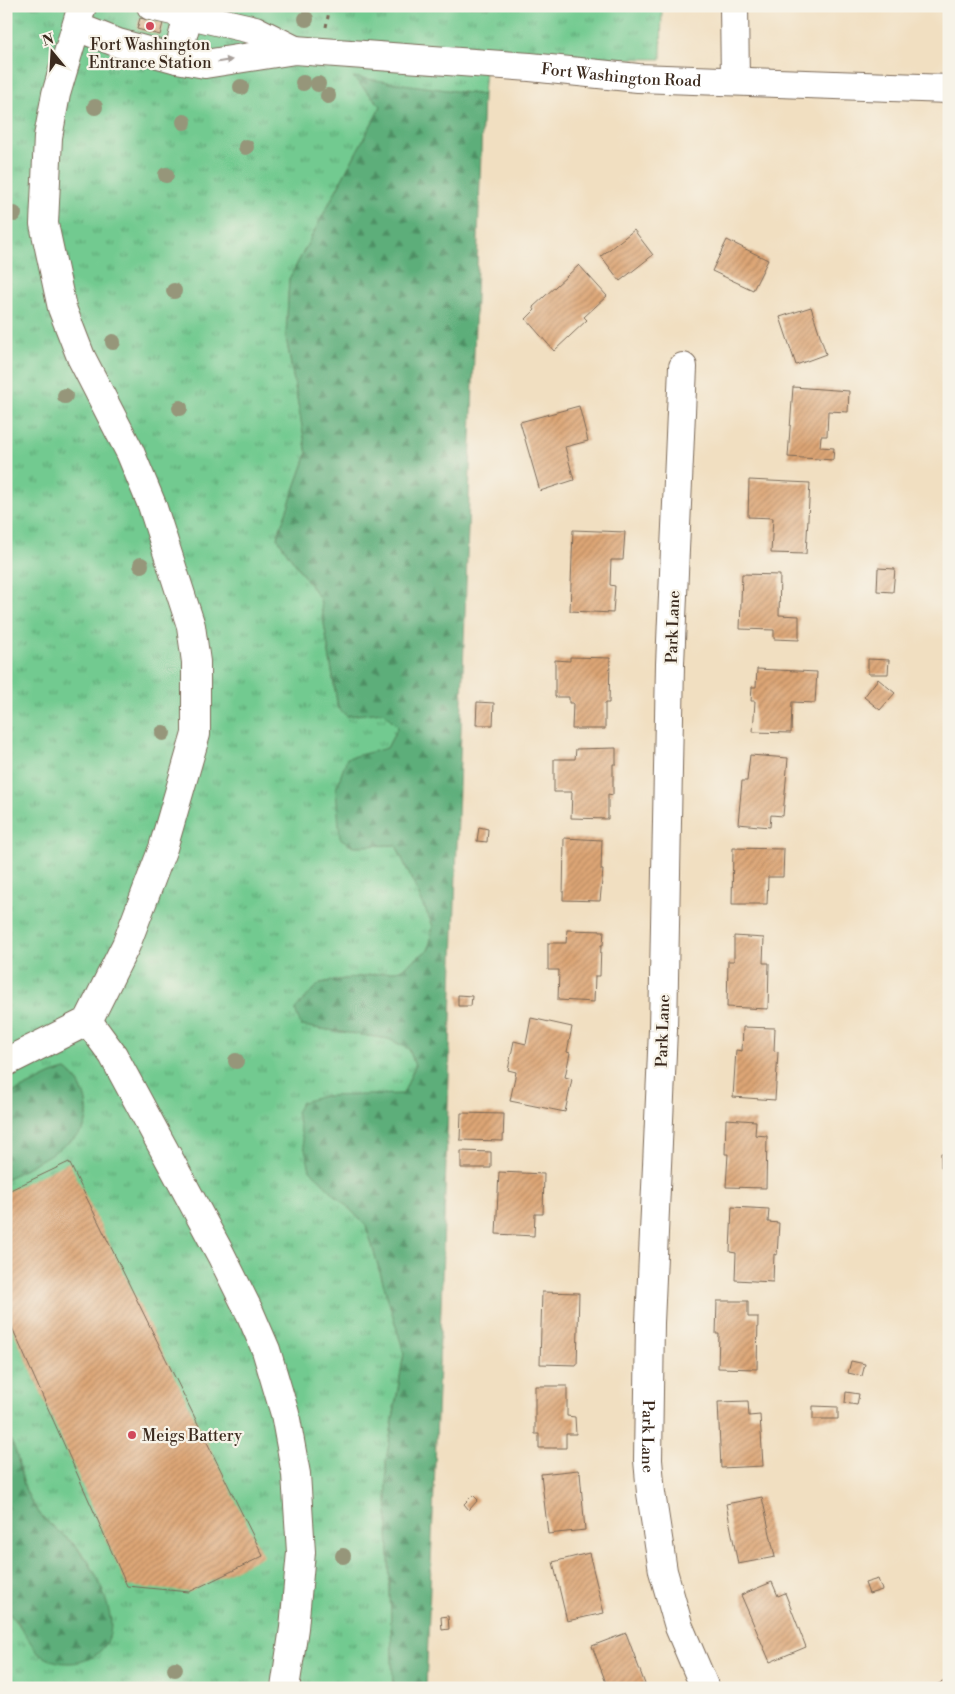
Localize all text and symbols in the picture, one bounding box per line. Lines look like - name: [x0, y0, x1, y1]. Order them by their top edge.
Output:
- marker: Fort Washington Entrance Station: [144, 20, 156, 32]
- north arrow: [28, 28, 78, 78]
- text: N: [40, 30, 56, 51]
- place label: Fort Washington Entrance Station: [89, 35, 212, 73]
- one-way arrow: [217, 56, 233, 64]
- street label: Fort Washington Road: [540, 59, 702, 91]
- street label: Park Lane: [662, 590, 684, 664]
- street label: Park Lane: [652, 994, 674, 1068]
- street label: Park Lane: [637, 1400, 658, 1474]
- place label: Meigs Battery: [142, 1426, 242, 1446]
- marker: Meigs Battery: [126, 1429, 138, 1441]

